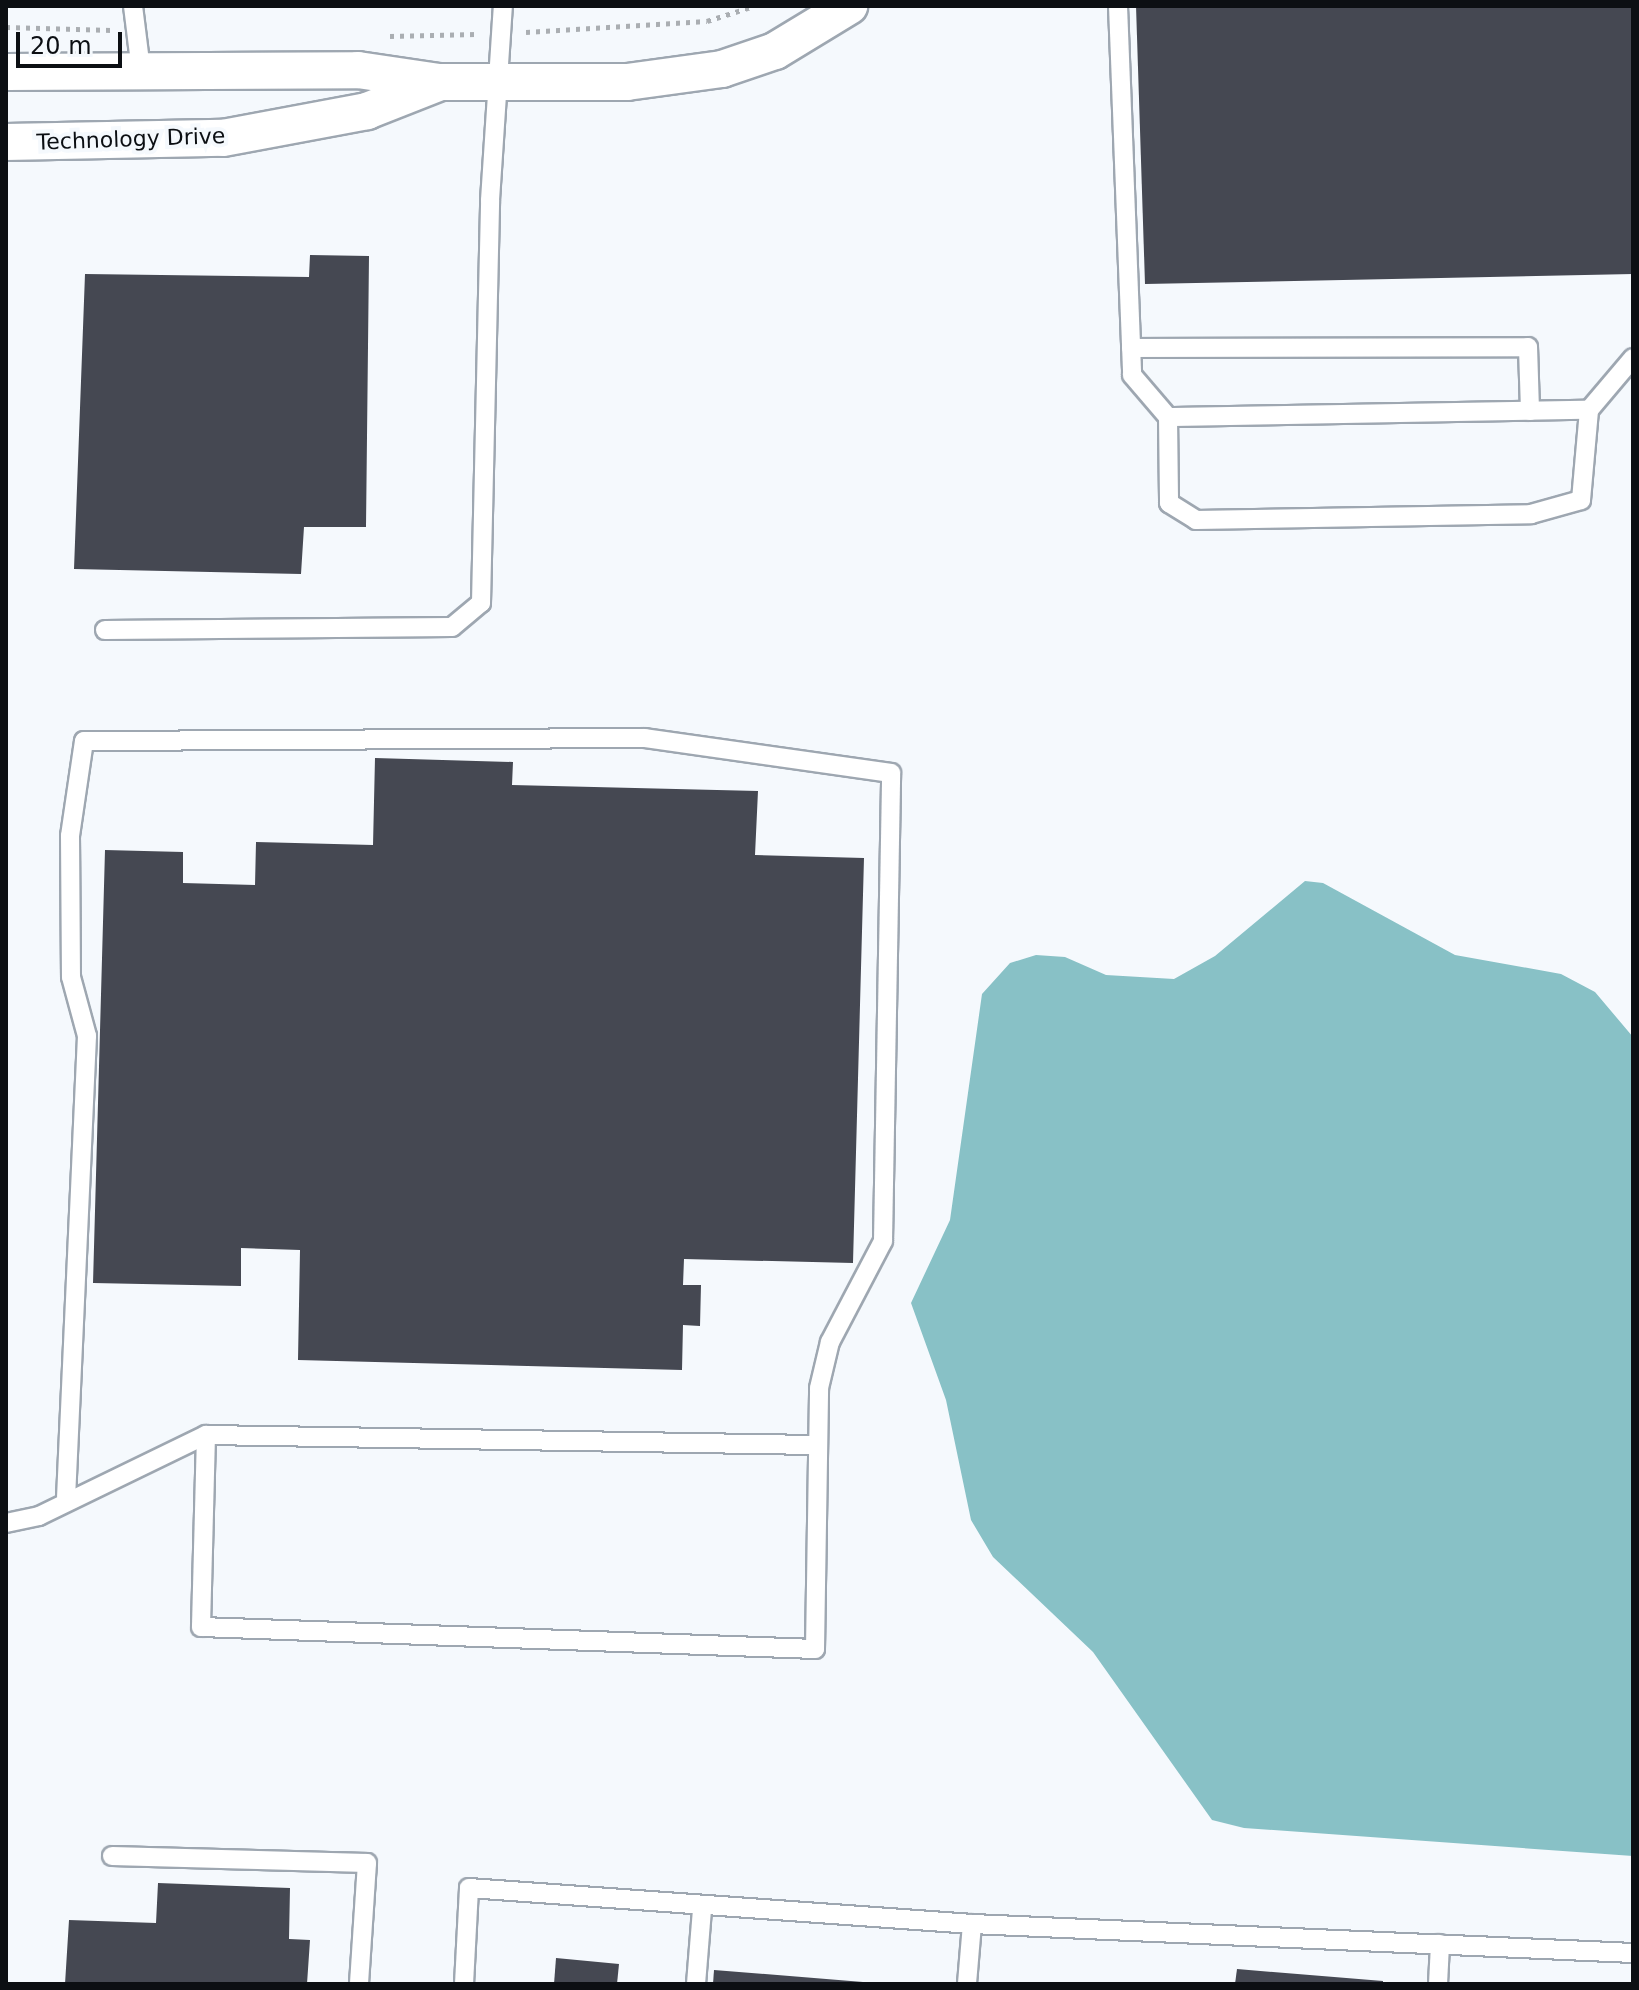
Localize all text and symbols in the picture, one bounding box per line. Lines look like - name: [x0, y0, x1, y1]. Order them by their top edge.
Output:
- scale bar: [20, 16, 126, 66]
- text: 20 m: [30, 32, 92, 60]
- street label: Technology Drive: [36, 123, 226, 155]

